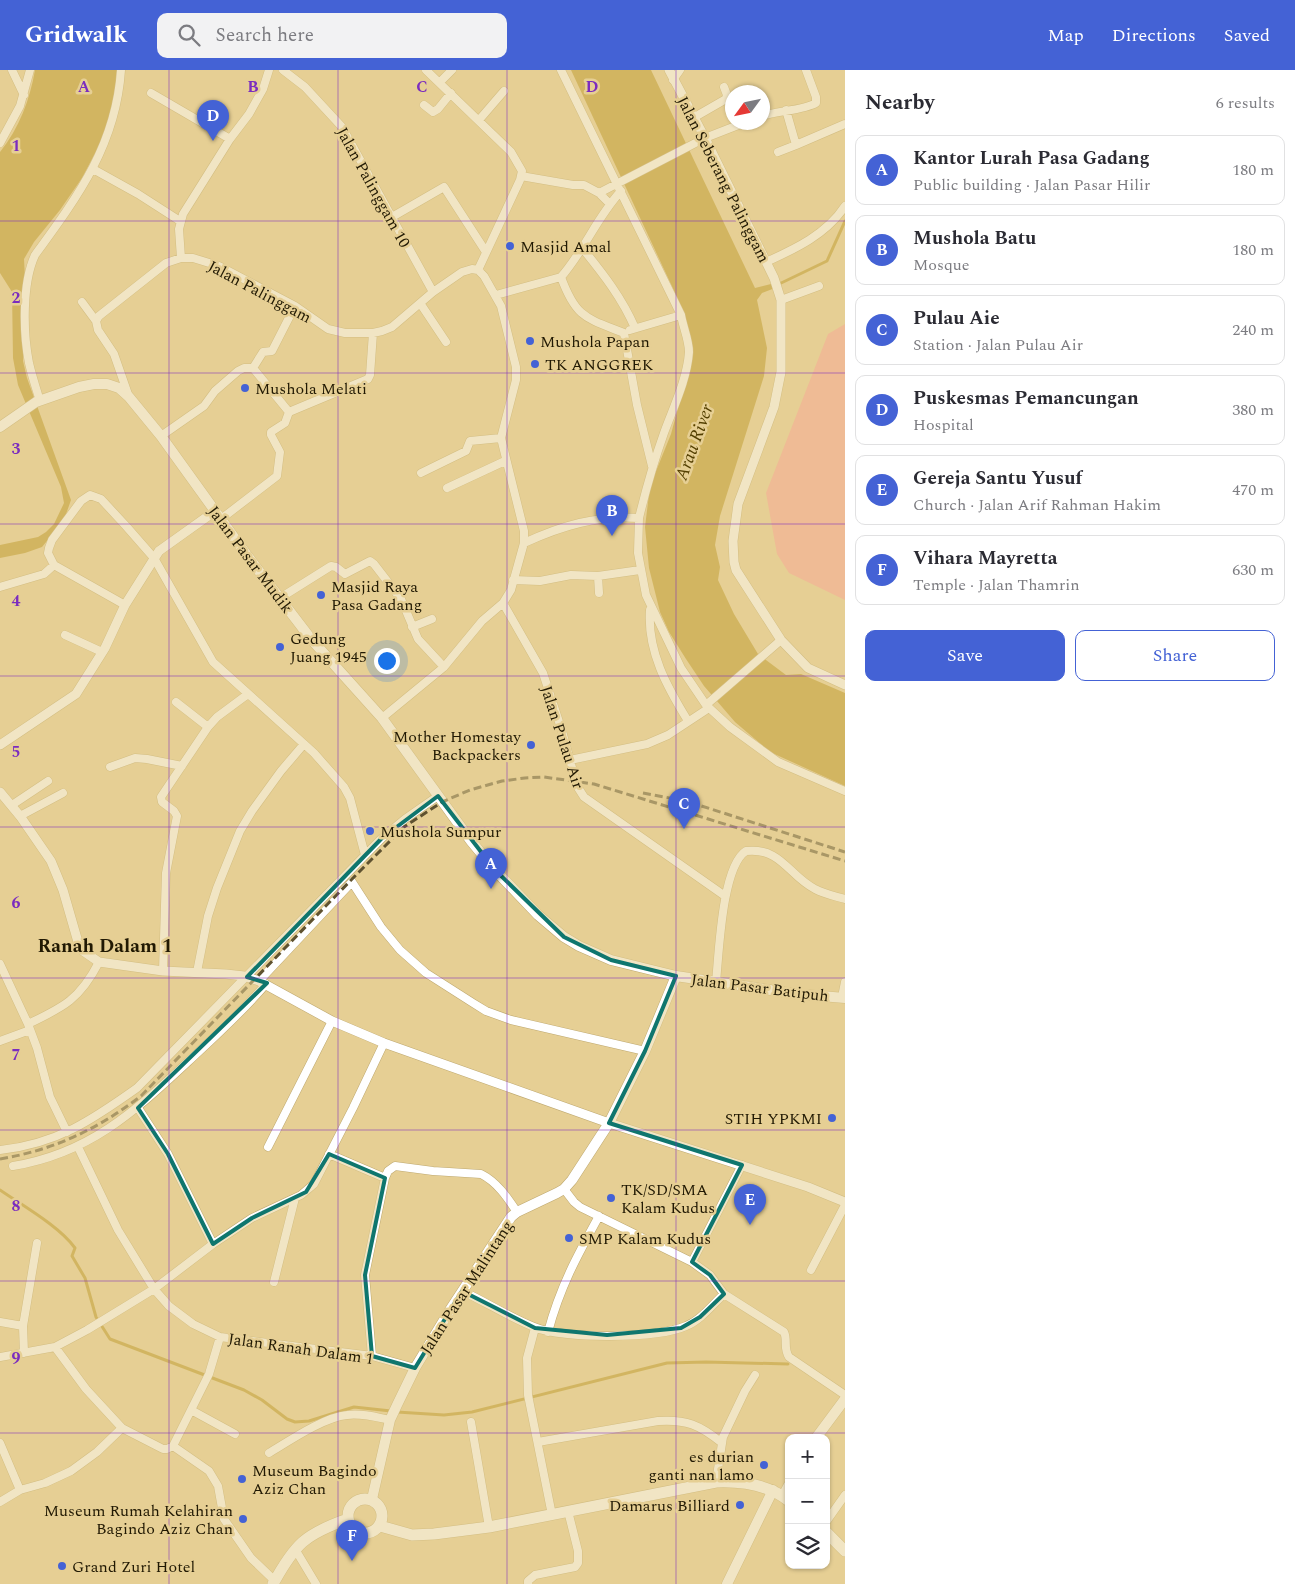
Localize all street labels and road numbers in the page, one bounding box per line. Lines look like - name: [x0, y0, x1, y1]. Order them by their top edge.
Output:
- street label: Jalan Seberang Palinggam: [671, 92, 776, 267]
- street label: Jalan Palinggam 10: [330, 123, 416, 252]
- street label: Jalan Palinggam: [203, 254, 316, 329]
- street label: Jalan Pasar Mudik: [202, 501, 299, 619]
- street label: Jalan Pulau Air: [534, 683, 590, 792]
- street label: Jalan Pasar Batipuh: [690, 968, 830, 1008]
- street label: Jalan Pasar Malintang: [414, 1216, 519, 1359]
- street label: Jalan Ranah Dalam 1: [227, 1327, 375, 1371]

